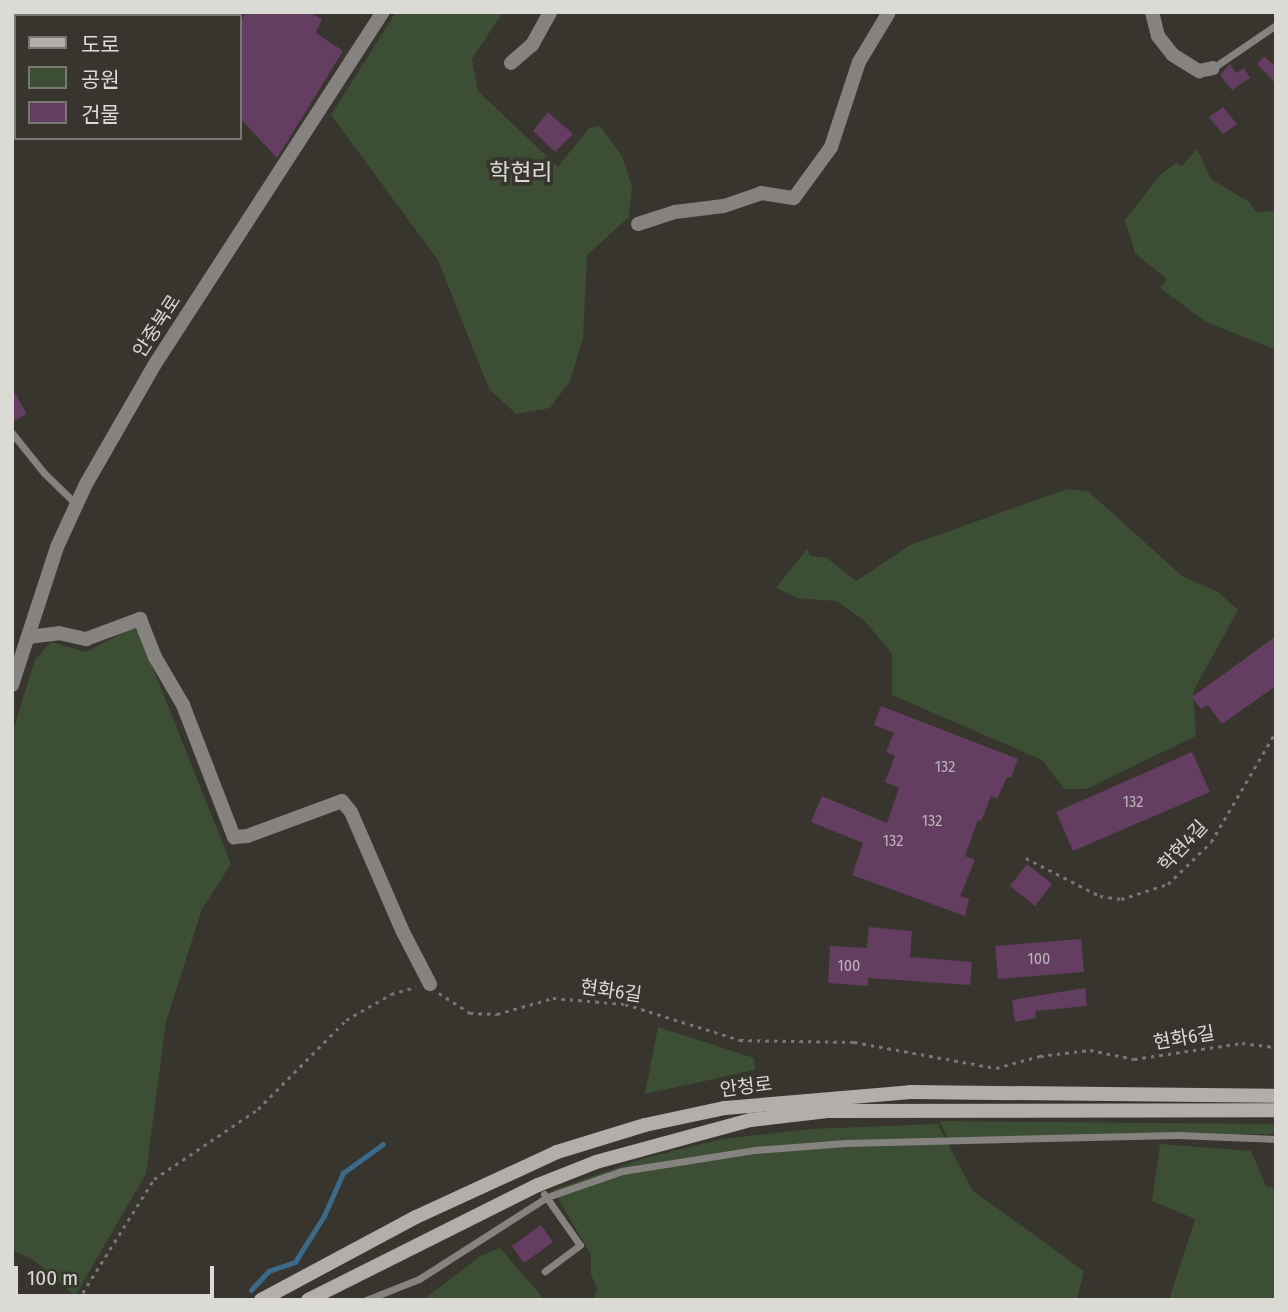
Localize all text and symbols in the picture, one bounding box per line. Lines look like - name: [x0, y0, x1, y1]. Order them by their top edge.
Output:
- legend: [14, 14, 242, 140]
- text: 도로: [81, 32, 120, 58]
- text: 공원: [81, 67, 120, 93]
- text: 건물: [81, 102, 120, 128]
- district label: 학현리: [489, 158, 553, 186]
- street label: 안중북로: [128, 290, 186, 362]
- house number: 132: [935, 757, 955, 777]
- house number: 132: [1123, 792, 1143, 812]
- house number: 132: [922, 811, 942, 831]
- street label: 학현4길: [1154, 816, 1212, 876]
- house number: 132: [883, 831, 903, 851]
- house number: 100: [1028, 949, 1050, 969]
- house number: 100: [838, 956, 860, 976]
- street label: 현화6길: [579, 975, 643, 1007]
- street label: 현화6길: [1152, 1021, 1216, 1055]
- street label: 안청로: [719, 1072, 773, 1102]
- scale bar: [18, 1252, 217, 1296]
- text: 100 m: [27, 1265, 78, 1291]

